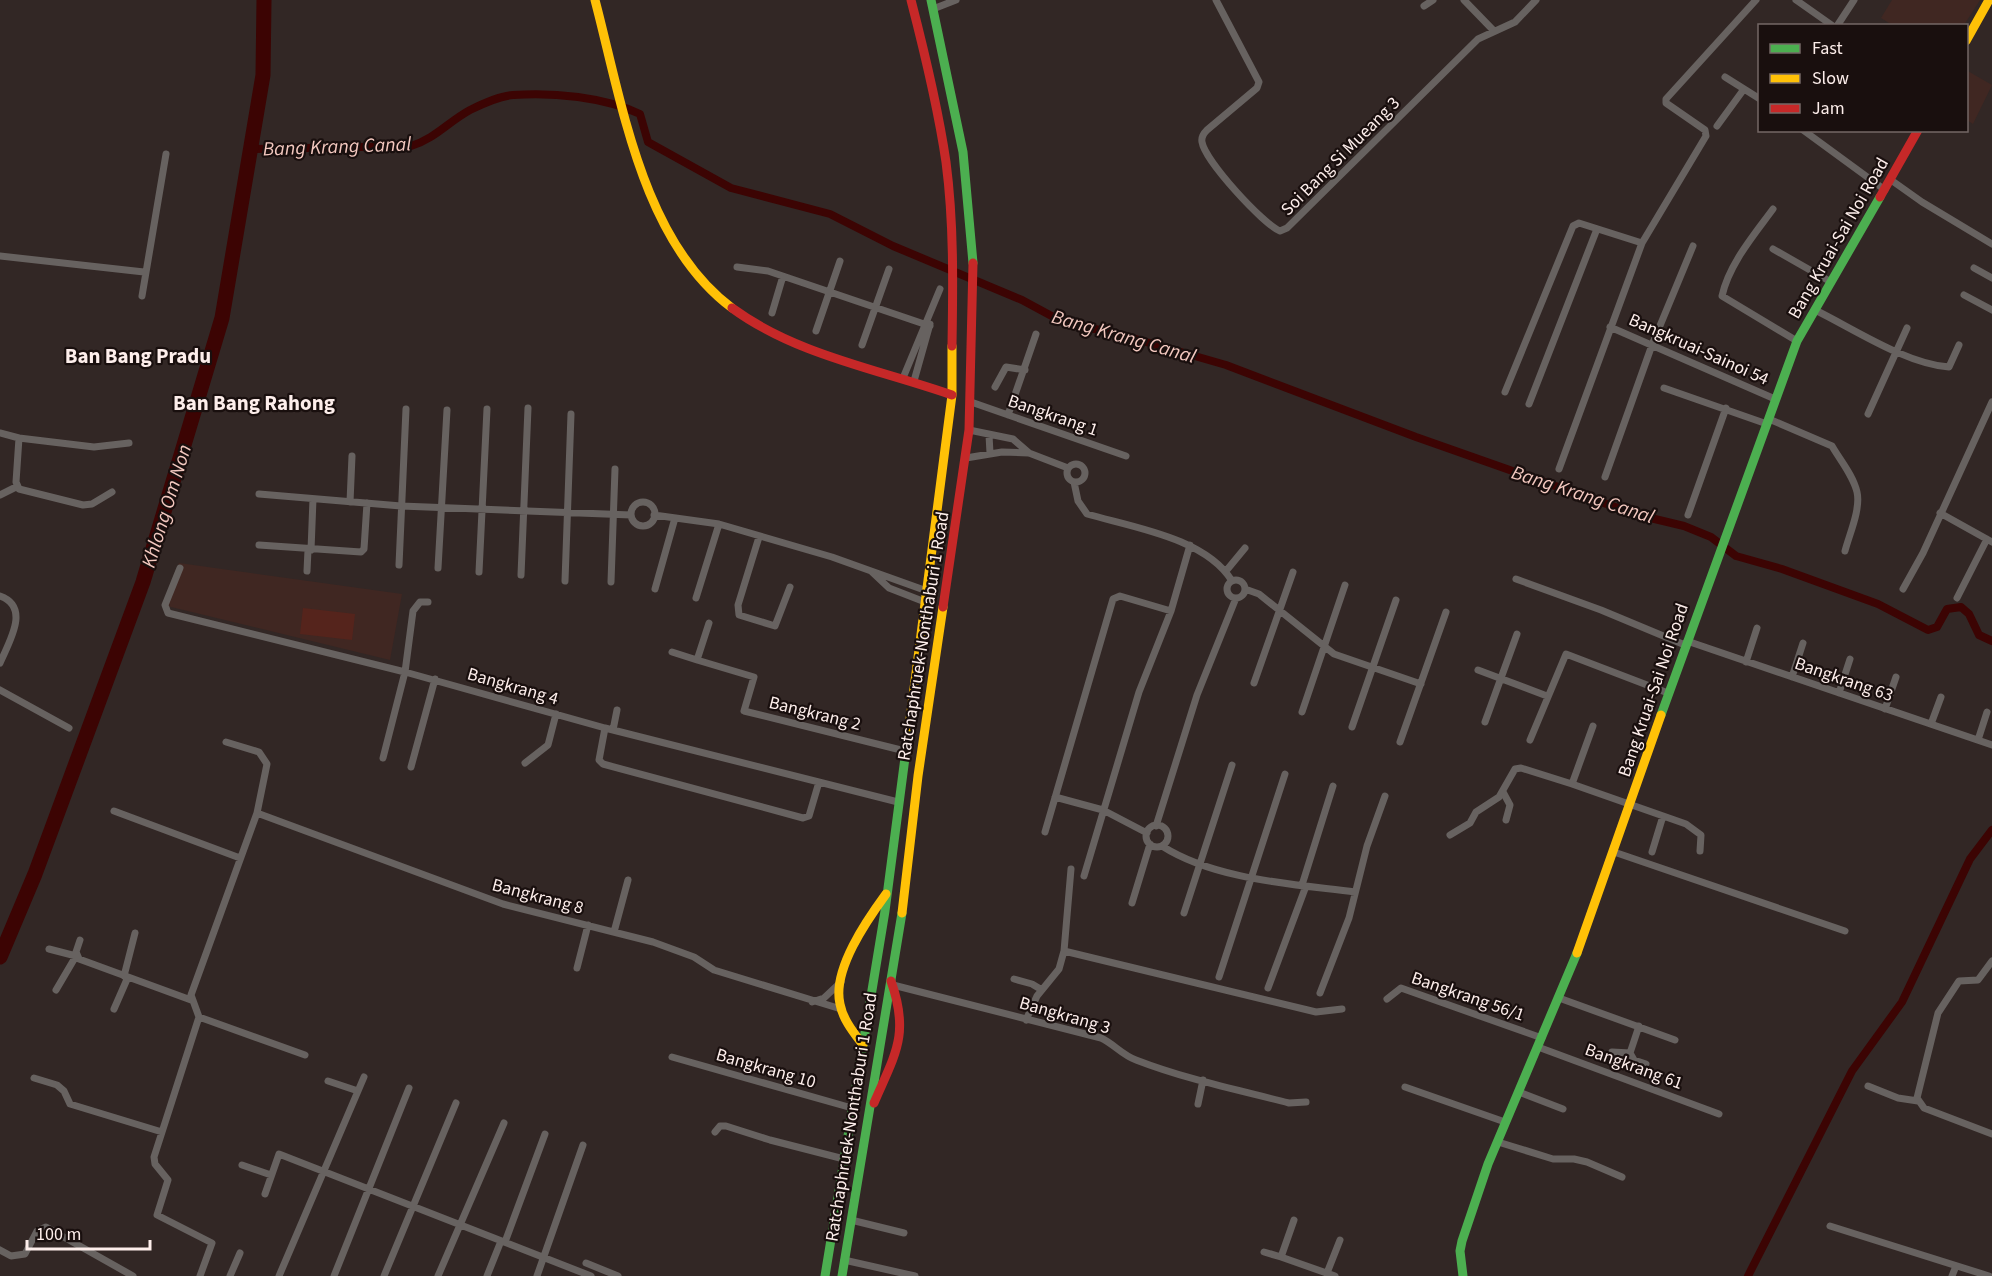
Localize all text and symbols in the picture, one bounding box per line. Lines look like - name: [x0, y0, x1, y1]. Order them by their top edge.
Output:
- legend: [1758, 24, 1968, 132]
- text: Fast: [1812, 36, 1843, 61]
- text: Slow: [1812, 66, 1849, 91]
- street label: Soi Bang Si Mueang 3: [1275, 91, 1406, 222]
- text: Jam: [1812, 96, 1845, 121]
- water label: Bang Krang Canal: [262, 130, 412, 164]
- street label: Bang Kruai-Sai Noi Road: [1782, 153, 1895, 323]
- water label: Bang Krang Canal: [1048, 303, 1199, 371]
- street label: Bangkruai-Sainoi 54: [1625, 307, 1773, 392]
- district label: Ban Bang Pradu: [65, 341, 211, 371]
- district label: Ban Bang Rahong: [173, 388, 335, 418]
- street label: Bangkrang 1: [1004, 388, 1101, 443]
- water label: Khlong Om Non: [135, 441, 199, 571]
- water label: Bang Krang Canal: [1508, 459, 1658, 531]
- street label: Ratchaphruek-Nonthaburi 1 Road: [891, 510, 956, 762]
- street label: Bang Kruai-Sai Noi Road: [1612, 600, 1695, 780]
- street label: Bangkrang 63: [1791, 651, 1897, 708]
- street label: Bangkrang 4: [464, 662, 561, 711]
- street label: Bangkrang 2: [766, 690, 863, 737]
- street label: Bangkrang 8: [489, 872, 586, 921]
- street label: Bangkrang 56/1: [1408, 965, 1528, 1028]
- street label: Ratchaphruek-Nonthaburi 1 Road: [819, 991, 884, 1243]
- street label: Bangkrang 3: [1016, 991, 1113, 1040]
- street label: Bangkrang 61: [1581, 1037, 1686, 1096]
- street label: Bangkrang 10: [713, 1042, 819, 1095]
- scale bar: [27, 1213, 150, 1251]
- text: 100 m: [36, 1222, 81, 1247]

